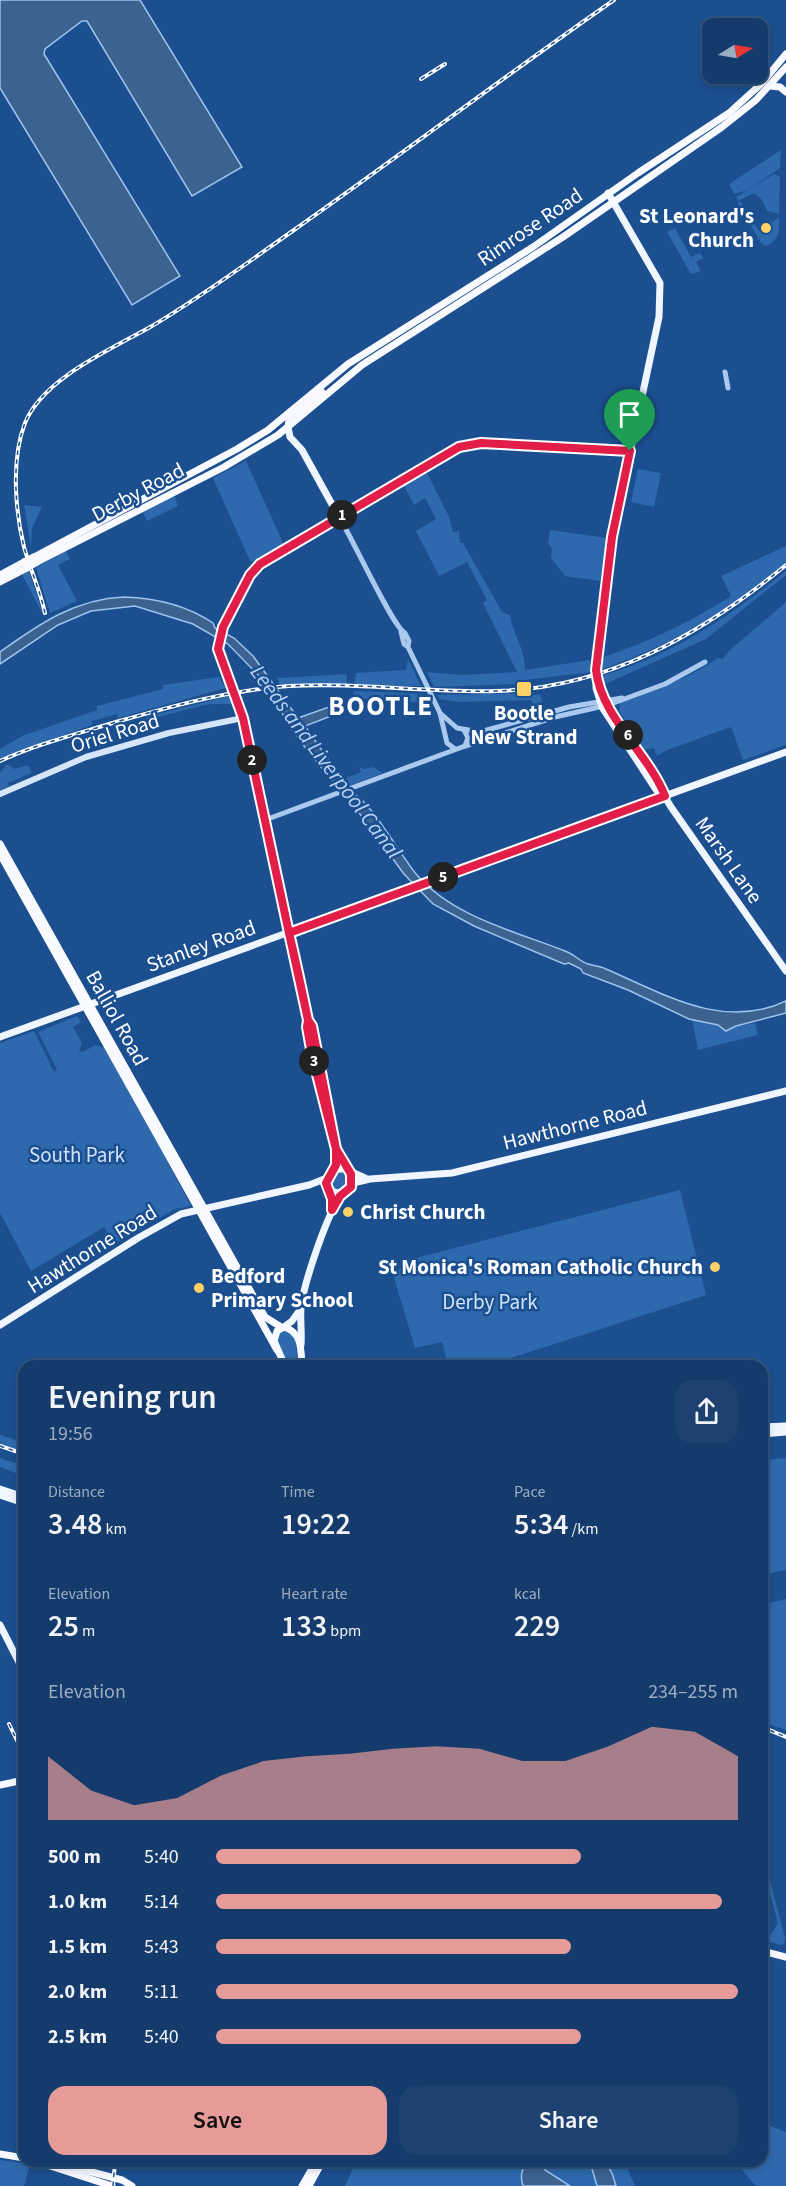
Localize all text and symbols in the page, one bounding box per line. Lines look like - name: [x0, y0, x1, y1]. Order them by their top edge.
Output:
- north arrow: [702, 18, 768, 84]
- map controls: [702, 18, 768, 84]
- street label: Rimrose Road: [471, 181, 589, 273]
- place label: St Leonard's Church: [639, 201, 754, 255]
- marker: St Leonard's Church: [759, 221, 773, 235]
- pin: [604, 389, 655, 451]
- icon: arrive: [613, 398, 646, 431]
- street label: Derby Road: [86, 455, 190, 529]
- pin: 1: [327, 500, 357, 530]
- text: 1: [338, 504, 346, 526]
- water label: Leeds and Liverpool Canal: [242, 658, 410, 866]
- marker: Bootle New Strand: [515, 680, 533, 698]
- district label: BOOTLE: [328, 687, 434, 726]
- place label: Bootle New Strand: [470, 698, 578, 752]
- street label: Oriel Road: [67, 705, 163, 761]
- pin: 6: [613, 720, 643, 750]
- text: 6: [624, 724, 632, 746]
- pin: 2: [237, 745, 267, 775]
- text: 2: [248, 749, 256, 771]
- street label: Marsh Lane: [688, 810, 770, 910]
- pin: 5: [428, 862, 458, 892]
- text: 5: [439, 866, 447, 888]
- street label: Stanley Road: [142, 912, 260, 980]
- street label: Balliol Road: [78, 965, 156, 1071]
- pin: 3: [299, 1046, 329, 1076]
- text: 3: [310, 1050, 318, 1072]
- street label: Hawthorne Road: [500, 1093, 650, 1157]
- park label: South Park: [29, 1140, 126, 1170]
- street label: Hawthorne Road: [21, 1197, 163, 1301]
- place label: Christ Church: [360, 1197, 486, 1227]
- marker: Christ Church: [341, 1205, 355, 1219]
- place label: St Monica's Roman Catholic Church: [378, 1252, 703, 1282]
- marker: St Monica's Roman Catholic Church: [708, 1260, 722, 1274]
- place label: Bedford Primary School: [211, 1261, 353, 1315]
- marker: Bedford Primary School: [192, 1281, 206, 1295]
- park label: Derby Park: [442, 1287, 538, 1317]
- text: Evening run: [48, 1374, 217, 1421]
- button: share: [675, 1380, 738, 1443]
- text: 19:56: [48, 1420, 93, 1448]
- text: Distance: [48, 1481, 105, 1503]
- text: Time: [281, 1481, 315, 1503]
- text: Pace: [514, 1481, 545, 1503]
- text: 3.48: [48, 1503, 102, 1546]
- text: 19:22: [281, 1503, 351, 1546]
- text: 5:34: [514, 1503, 568, 1546]
- text: km: [102, 1518, 127, 1540]
- text: /km: [568, 1518, 598, 1540]
- text: Elevation: [48, 1583, 110, 1605]
- text: Heart rate: [281, 1583, 348, 1605]
- text: kcal: [514, 1583, 541, 1605]
- text: 25: [48, 1605, 79, 1648]
- text: 133: [281, 1605, 327, 1648]
- text: 229: [514, 1605, 560, 1648]
- text: m: [79, 1620, 95, 1642]
- text: bpm: [327, 1620, 361, 1642]
- text: Elevation: [48, 1678, 126, 1706]
- text: 234–255 m: [648, 1678, 738, 1706]
- text: 500 m: [48, 1843, 101, 1871]
- text: 5:40: [144, 1843, 179, 1871]
- text: 1.0 km: [48, 1888, 107, 1916]
- text: 5:14: [144, 1888, 179, 1916]
- text: 1.5 km: [48, 1933, 107, 1961]
- text: 5:43: [144, 1933, 179, 1961]
- text: 2.0 km: [48, 1978, 107, 2006]
- text: 5:11: [144, 1978, 179, 2006]
- text: 2.5 km: [48, 2023, 107, 2051]
- text: 5:40: [144, 2023, 179, 2051]
- button: Save: [48, 2086, 387, 2155]
- button: Share: [399, 2086, 738, 2155]

